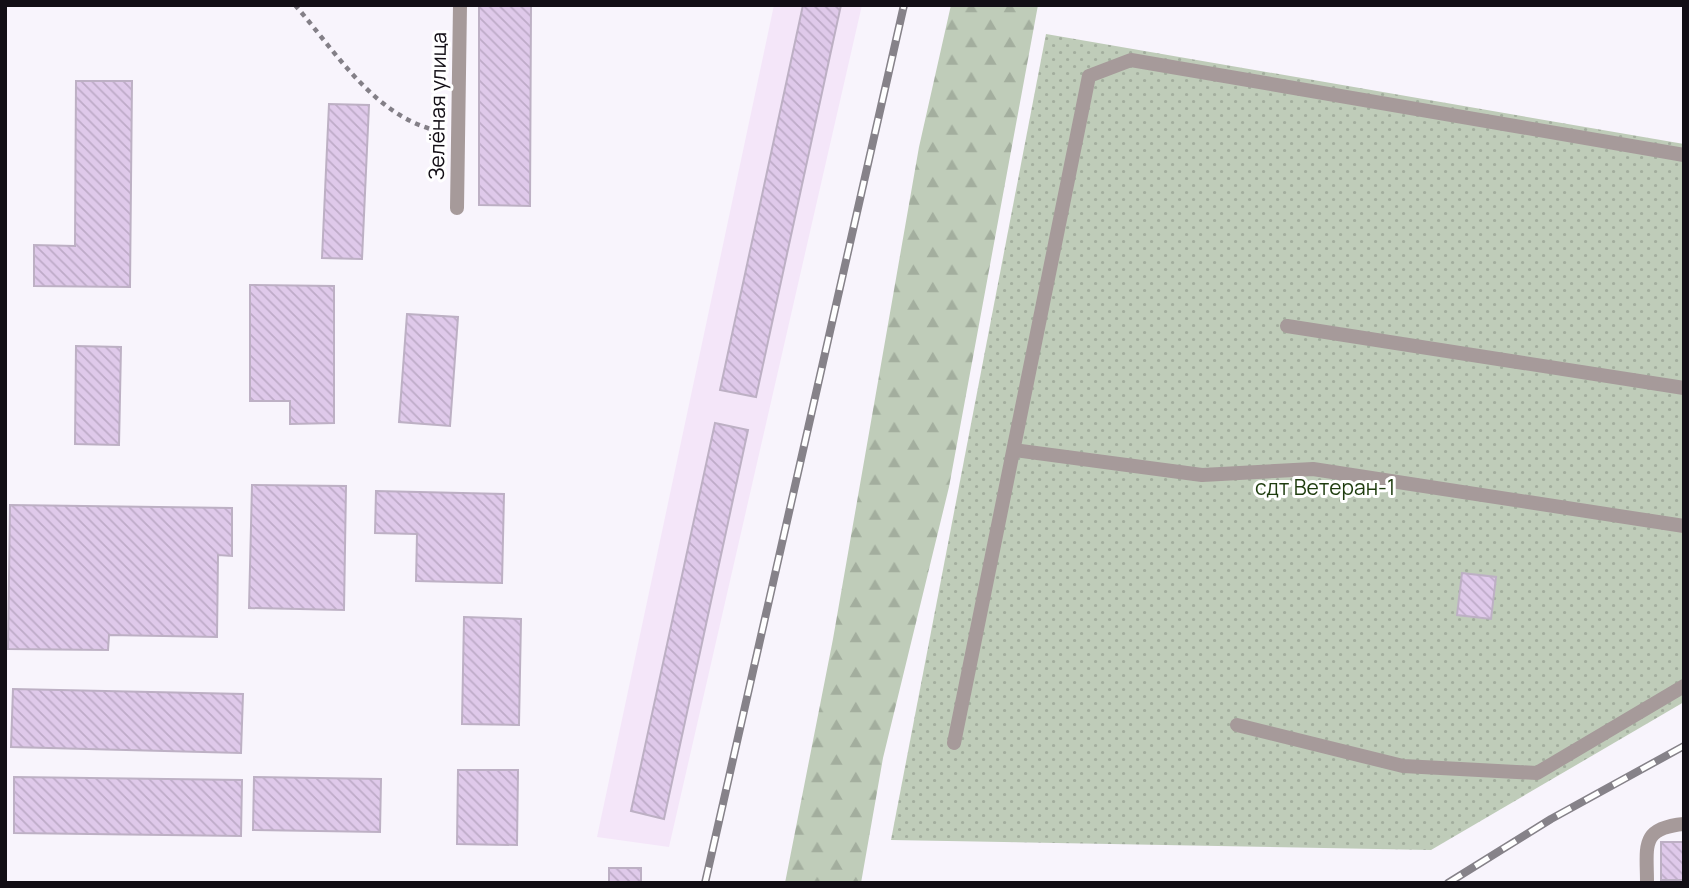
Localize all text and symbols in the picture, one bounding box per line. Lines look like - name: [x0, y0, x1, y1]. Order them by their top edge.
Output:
- street label: Зелёная улица: [422, 32, 452, 180]
- park label: сдт Ветеран-1: [1255, 473, 1395, 501]

